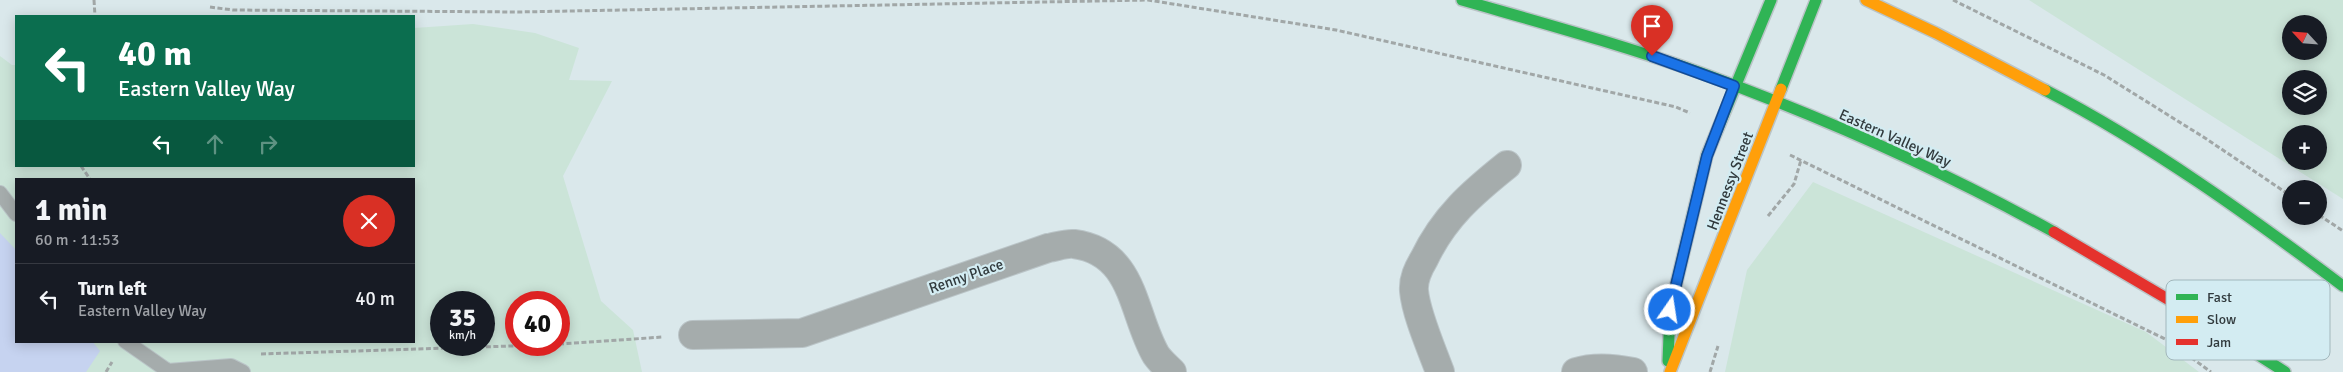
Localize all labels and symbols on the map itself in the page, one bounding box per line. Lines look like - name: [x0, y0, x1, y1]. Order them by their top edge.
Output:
- pin: [1631, 5, 1673, 56]
- north arrow: [2282, 15, 2328, 60]
- street label: Eastern Valley Way: [1836, 105, 1954, 171]
- street label: Hennessy Street: [1703, 129, 1757, 233]
- street label: Renny Place: [926, 255, 1006, 297]
- legend: [2166, 280, 2330, 360]
- position arrow: [1643, 283, 1695, 335]
- text: Fast: [2207, 289, 2232, 306]
- speed limit sign: 40: [505, 291, 570, 356]
- text: Slow: [2207, 311, 2236, 328]
- text: Jam: [2207, 334, 2231, 351]

